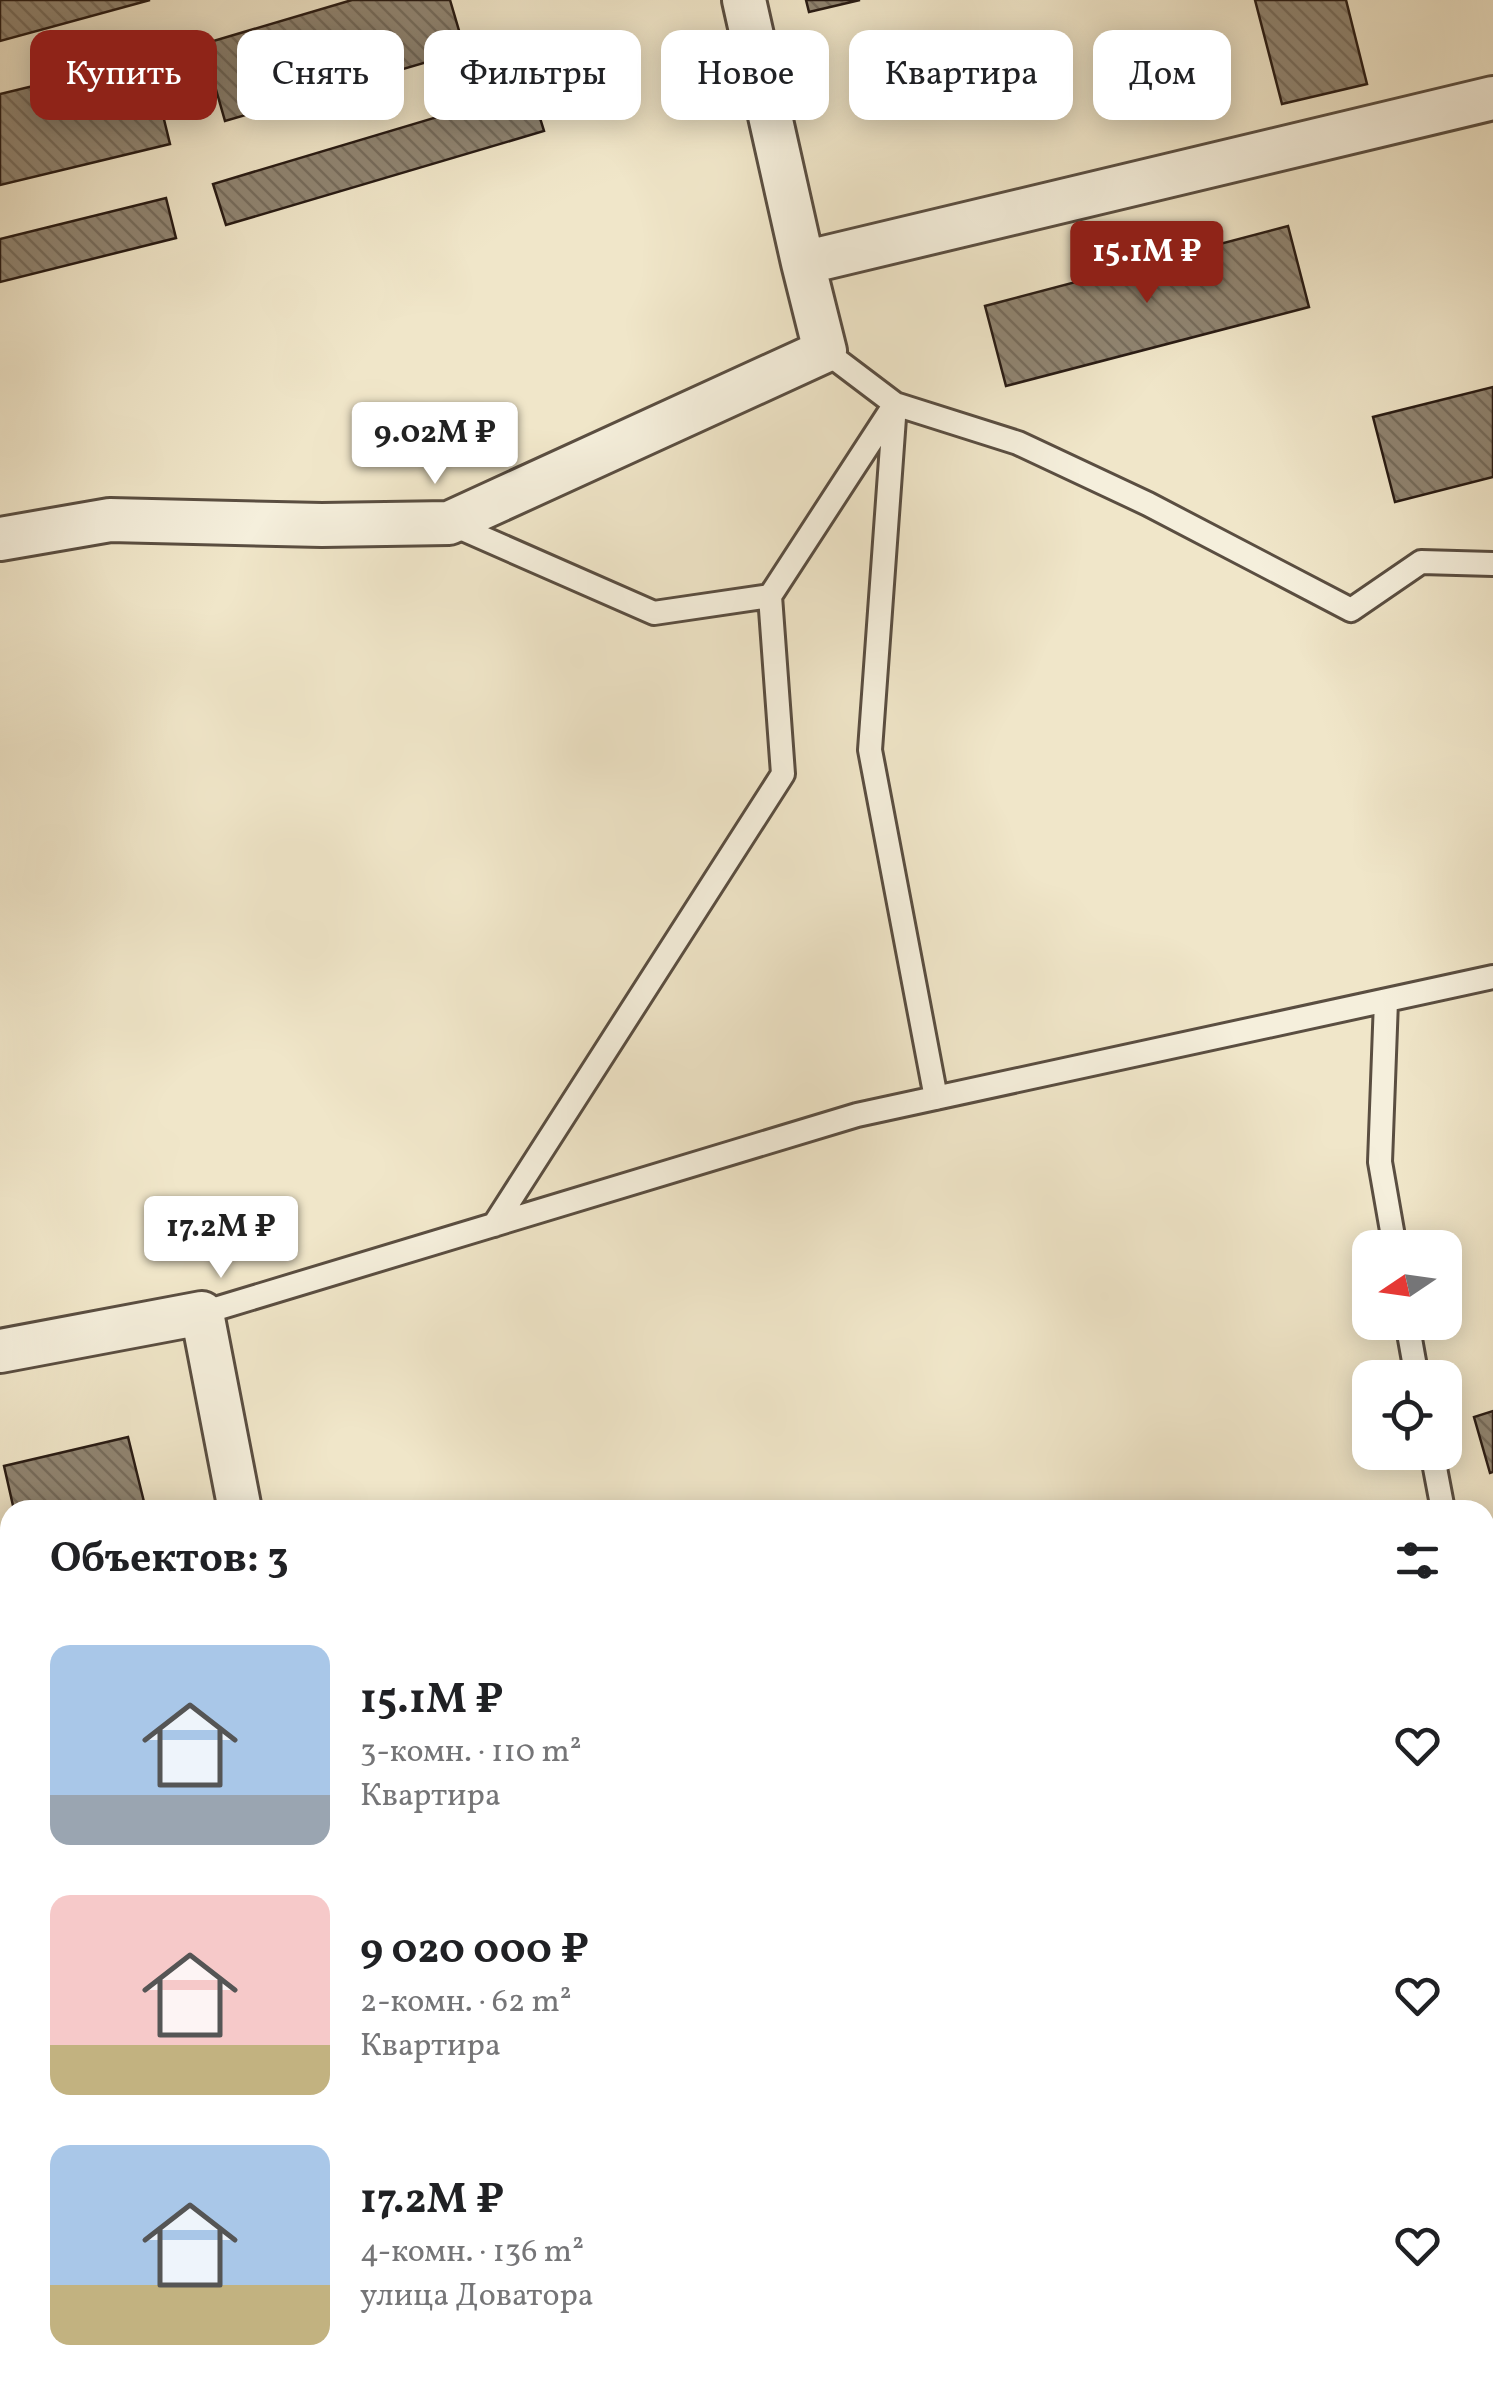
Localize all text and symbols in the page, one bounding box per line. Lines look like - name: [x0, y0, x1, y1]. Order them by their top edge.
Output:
- chip: Купить: [30, 30, 217, 120]
- chip: Снять: [237, 30, 404, 120]
- chip: Фильтры: [424, 30, 641, 120]
- chip: Новое: [661, 30, 829, 120]
- chip: Квартира: [849, 30, 1073, 120]
- chip: Дом: [1093, 30, 1231, 120]
- pin: 15.1M ₽: [1055, 221, 1239, 306]
- text: 15.1M ₽: [1092, 231, 1202, 275]
- pin: 9.02M ₽: [343, 402, 527, 487]
- text: 9.02M ₽: [374, 412, 496, 456]
- pin: 17.2M ₽: [129, 1196, 313, 1281]
- text: 17.2M ₽: [166, 1206, 276, 1250]
- north arrow: [1352, 1230, 1462, 1340]
- map controls: [1352, 1230, 1462, 1470]
- button: locate: [1352, 1360, 1462, 1470]
- text: Объектов: 3: [50, 1531, 289, 1590]
- icon: filters: [1390, 1533, 1445, 1588]
- text: 15.1M ₽: [360, 1672, 504, 1731]
- icon: home: [130, 1685, 250, 1805]
- icon: heart: [1390, 1718, 1445, 1773]
- text: 3-комн. · 110 m²: [360, 1731, 582, 1775]
- text: Квартира: [360, 1775, 501, 1819]
- text: 9 020 000 ₽: [360, 1922, 589, 1981]
- icon: home: [130, 1935, 250, 2055]
- icon: heart: [1390, 1968, 1445, 2023]
- text: 2-комн. · 62 m²: [360, 1981, 572, 2025]
- text: Квартира: [360, 2025, 501, 2069]
- text: 17.2M ₽: [360, 2172, 504, 2231]
- icon: home: [130, 2185, 250, 2305]
- icon: heart: [1390, 2218, 1445, 2273]
- text: 4-комн. · 136 m²: [360, 2231, 584, 2275]
- text: улица Доватора: [360, 2275, 594, 2319]

